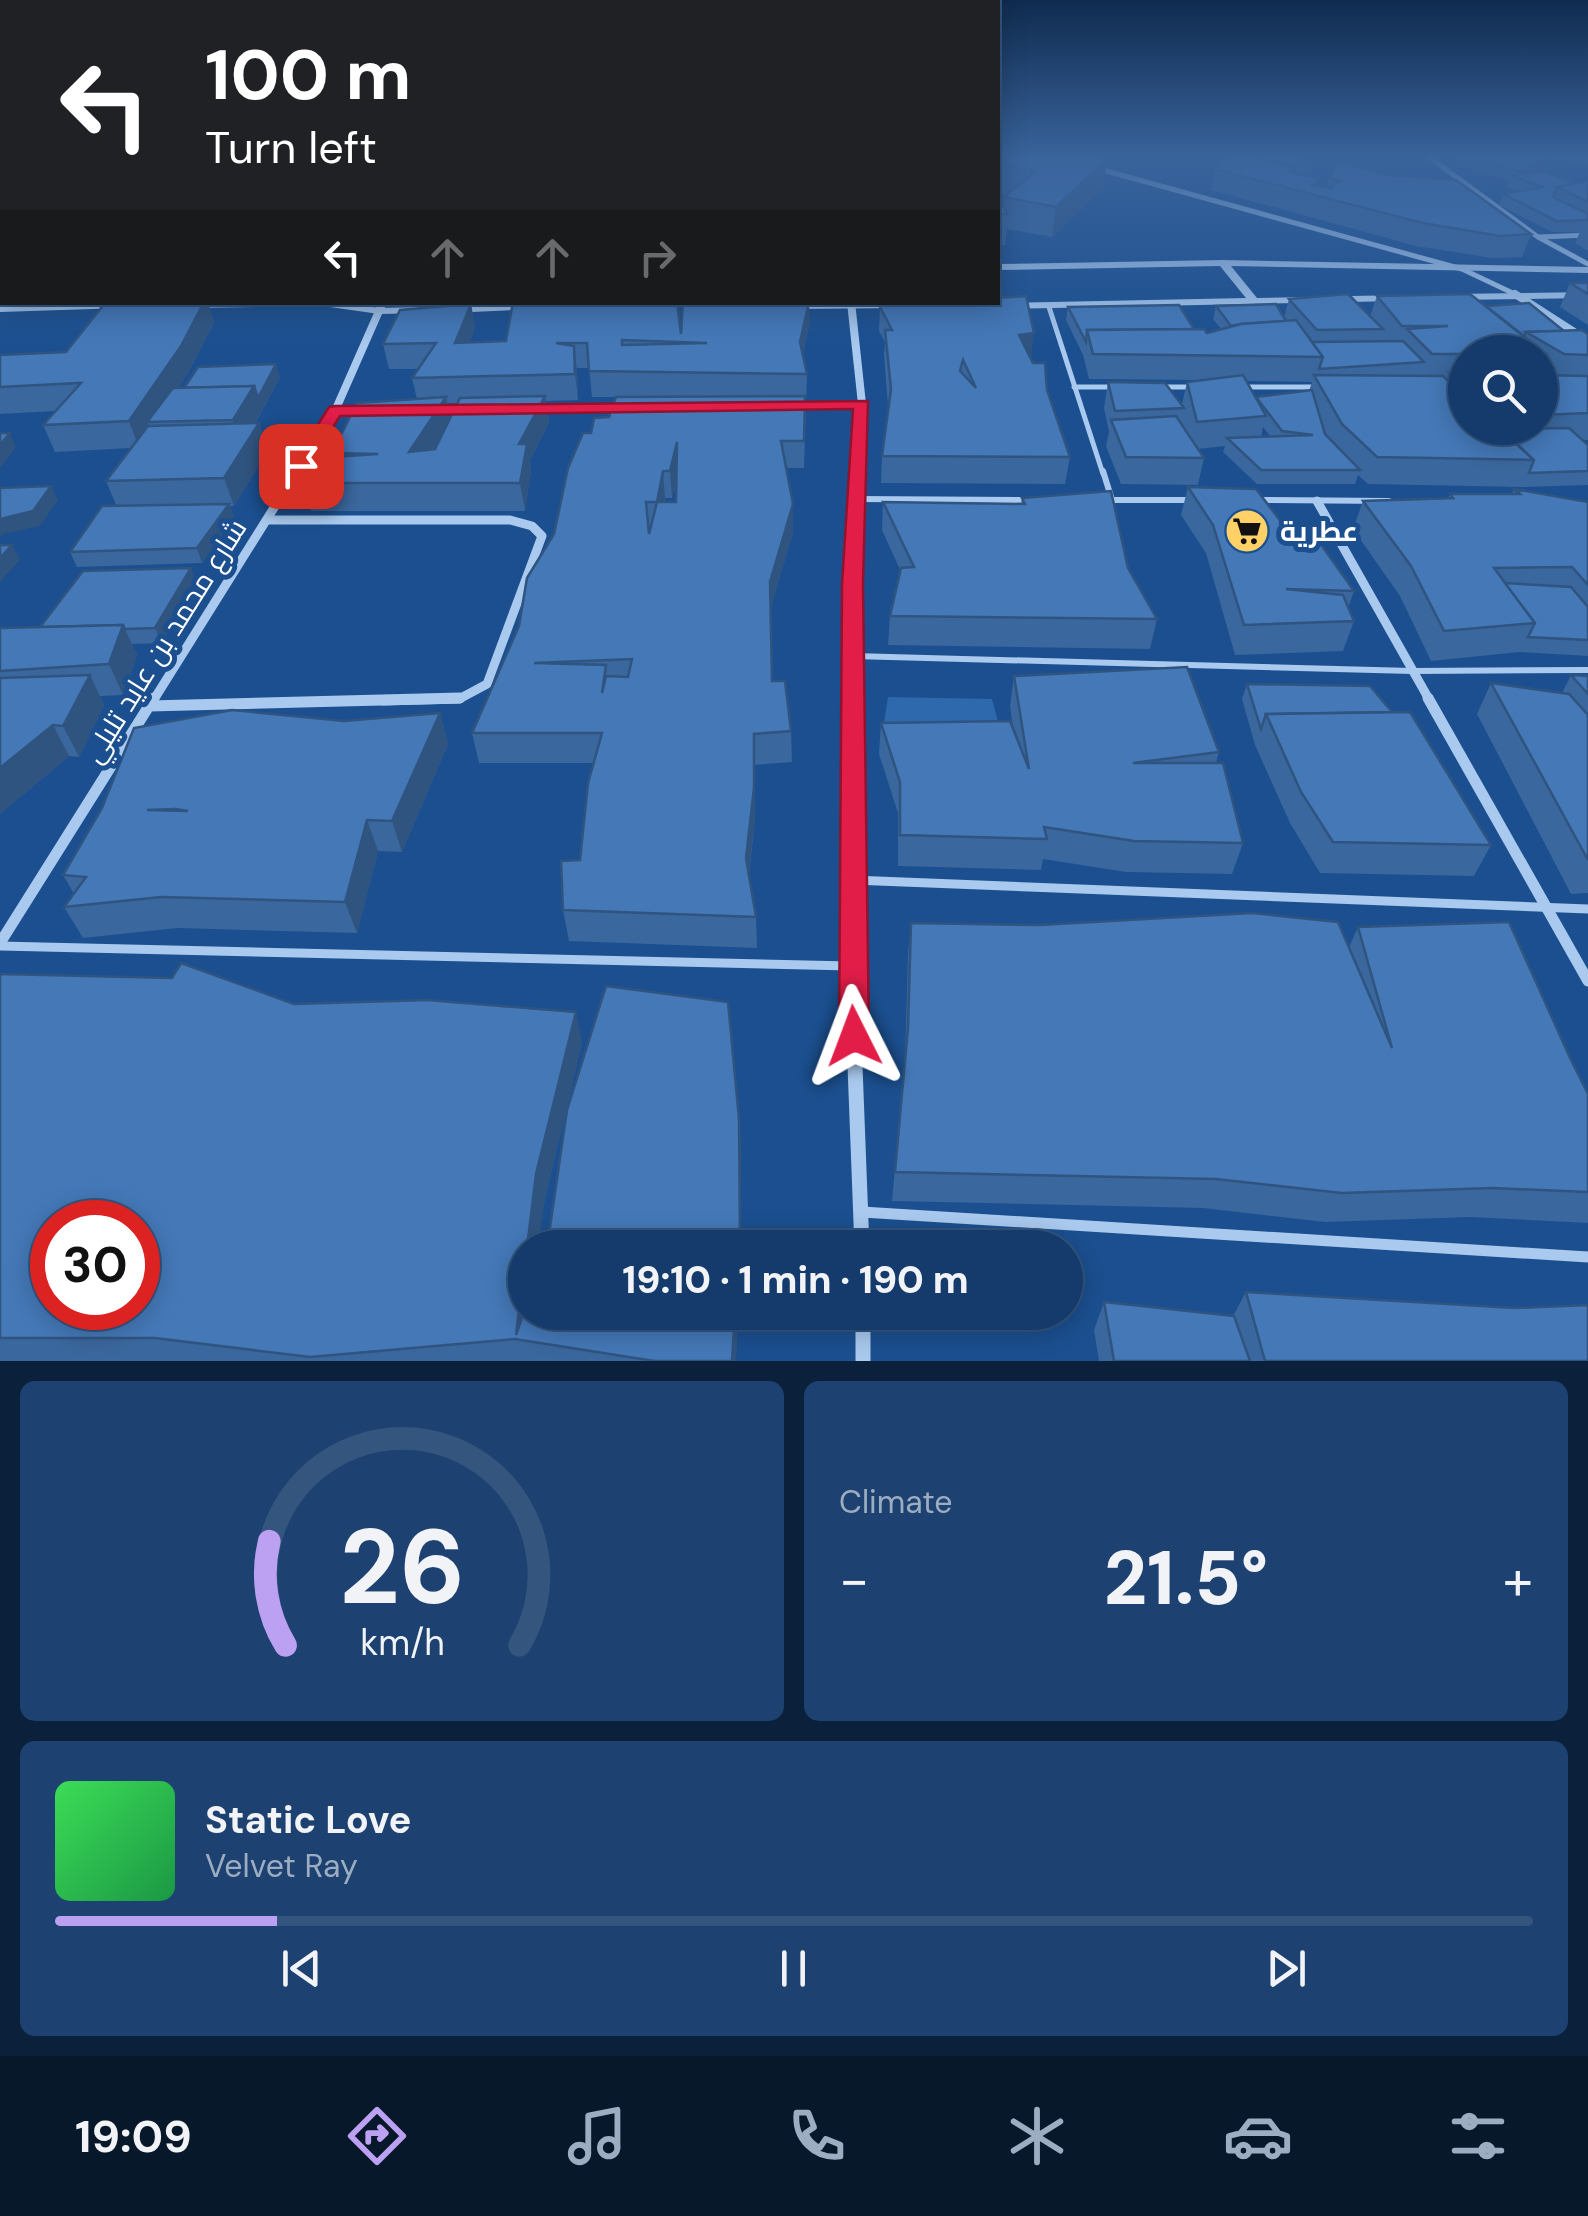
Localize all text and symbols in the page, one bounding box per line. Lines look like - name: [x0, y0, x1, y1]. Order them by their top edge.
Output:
- text: 100 m: [205, 30, 411, 121]
- icon: left: [40, 40, 170, 170]
- text: Turn left: [205, 118, 377, 177]
- icon: left: [315, 230, 370, 285]
- icon: ahead: [420, 230, 475, 285]
- icon: ahead: [525, 230, 580, 285]
- icon: right: [630, 230, 685, 285]
- map controls: [1448, 335, 1558, 445]
- button: search: [1448, 335, 1558, 445]
- pin: [259, 424, 344, 509]
- icon: arrive: [274, 439, 329, 494]
- supermarket icon: عطرية: [1224, 508, 1270, 554]
- street label: شارع محمد بن عايد تليلي: [75, 512, 258, 771]
- place label: عطرية: [1280, 513, 1358, 550]
- position arrow: [802, 984, 906, 1088]
- speed limit sign: 30: [30, 1200, 160, 1330]
- text: 19:10 · 1 min · 190 m: [622, 1255, 969, 1305]
- text: Climate: [839, 1481, 953, 1523]
- text: 26: [339, 1500, 465, 1635]
- text: 21.5°: [1104, 1530, 1268, 1627]
- text: −: [839, 1544, 869, 1616]
- text: +: [1503, 1544, 1533, 1616]
- text: km/h: [360, 1620, 444, 1666]
- text: Static Love: [205, 1795, 411, 1845]
- text: Velvet Ray: [205, 1845, 358, 1887]
- icon: previous: [274, 1941, 329, 1996]
- icon: pause: [766, 1941, 821, 1996]
- icon: next: [1259, 1941, 1314, 1996]
- icon: directions: [342, 2101, 412, 2171]
- icon: music: [562, 2101, 632, 2171]
- icon: phone: [782, 2101, 852, 2171]
- icon: climate: [1002, 2101, 1072, 2171]
- icon: car: [1223, 2101, 1293, 2171]
- icon: filters: [1443, 2101, 1513, 2171]
- text: 19:09: [75, 2107, 192, 2166]

